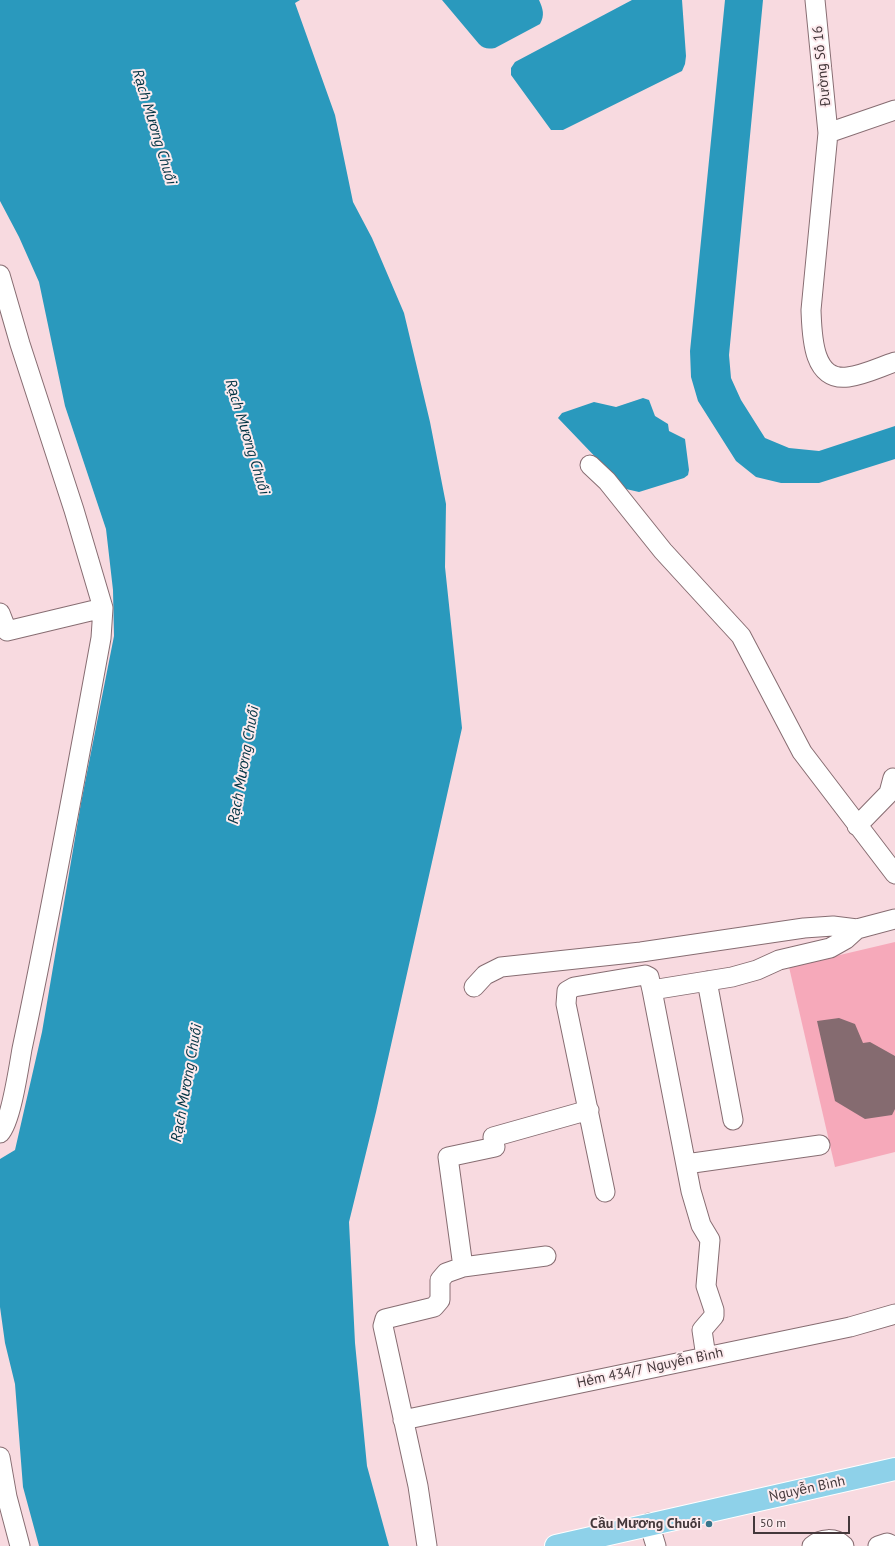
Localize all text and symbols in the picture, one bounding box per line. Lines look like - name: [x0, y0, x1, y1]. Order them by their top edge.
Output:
- street label: Đường Số 16: [809, 25, 835, 107]
- water label: Rạch Mương Chuối: [128, 67, 180, 187]
- water label: Rạch Mương Chuối: [221, 377, 273, 497]
- water label: Rạch Mương Chuối: [225, 705, 263, 825]
- water label: Rạch Mương Chuối: [168, 1023, 206, 1143]
- street label: Hẻm 434/7 Nguyễn Bình: [575, 1344, 725, 1392]
- street label: Nguyễn Bình: [767, 1473, 847, 1505]
- scale bar: [755, 1508, 852, 1534]
- text: 50 m: [760, 1515, 786, 1530]
- place label: Cầu Mương Chuối: [590, 1516, 701, 1532]
- marker: Cầu Mương Chuối: [704, 1519, 714, 1529]

